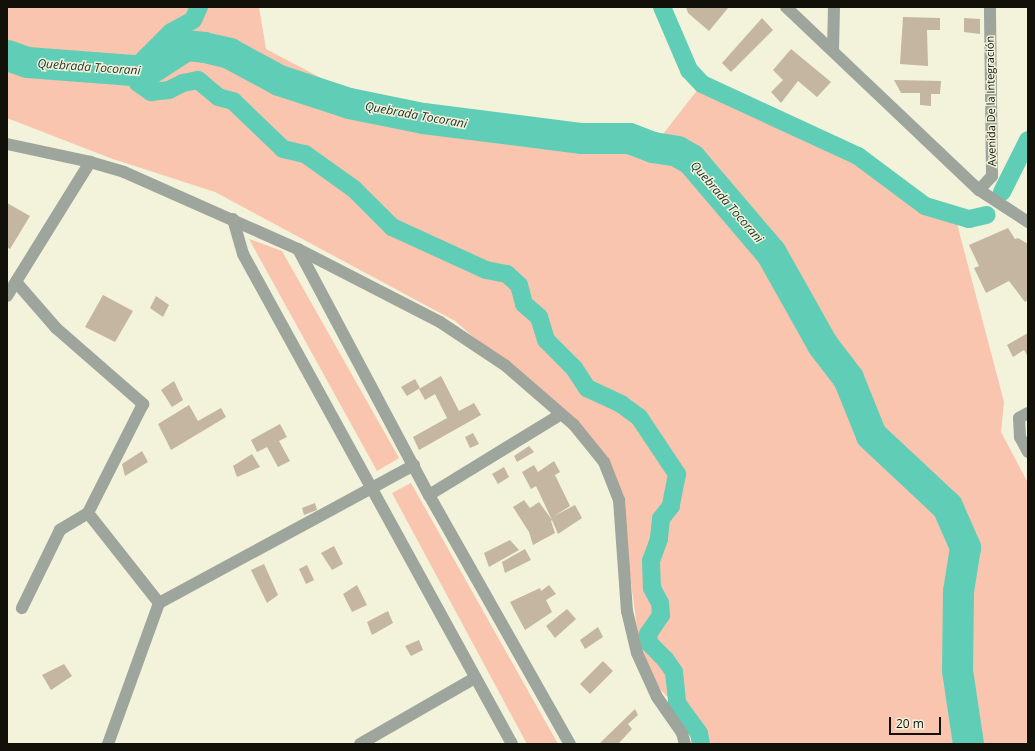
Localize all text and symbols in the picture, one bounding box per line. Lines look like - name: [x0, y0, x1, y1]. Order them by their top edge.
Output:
- street label: Avenida De la Integración: [983, 36, 999, 166]
- water label: Quebrada Tocorani: [37, 56, 141, 78]
- water label: Quebrada Tocorani: [364, 99, 468, 131]
- water label: Quebrada Tocorani: [688, 158, 766, 246]
- scale bar: [891, 709, 943, 735]
- text: 20 m: [896, 715, 924, 732]

